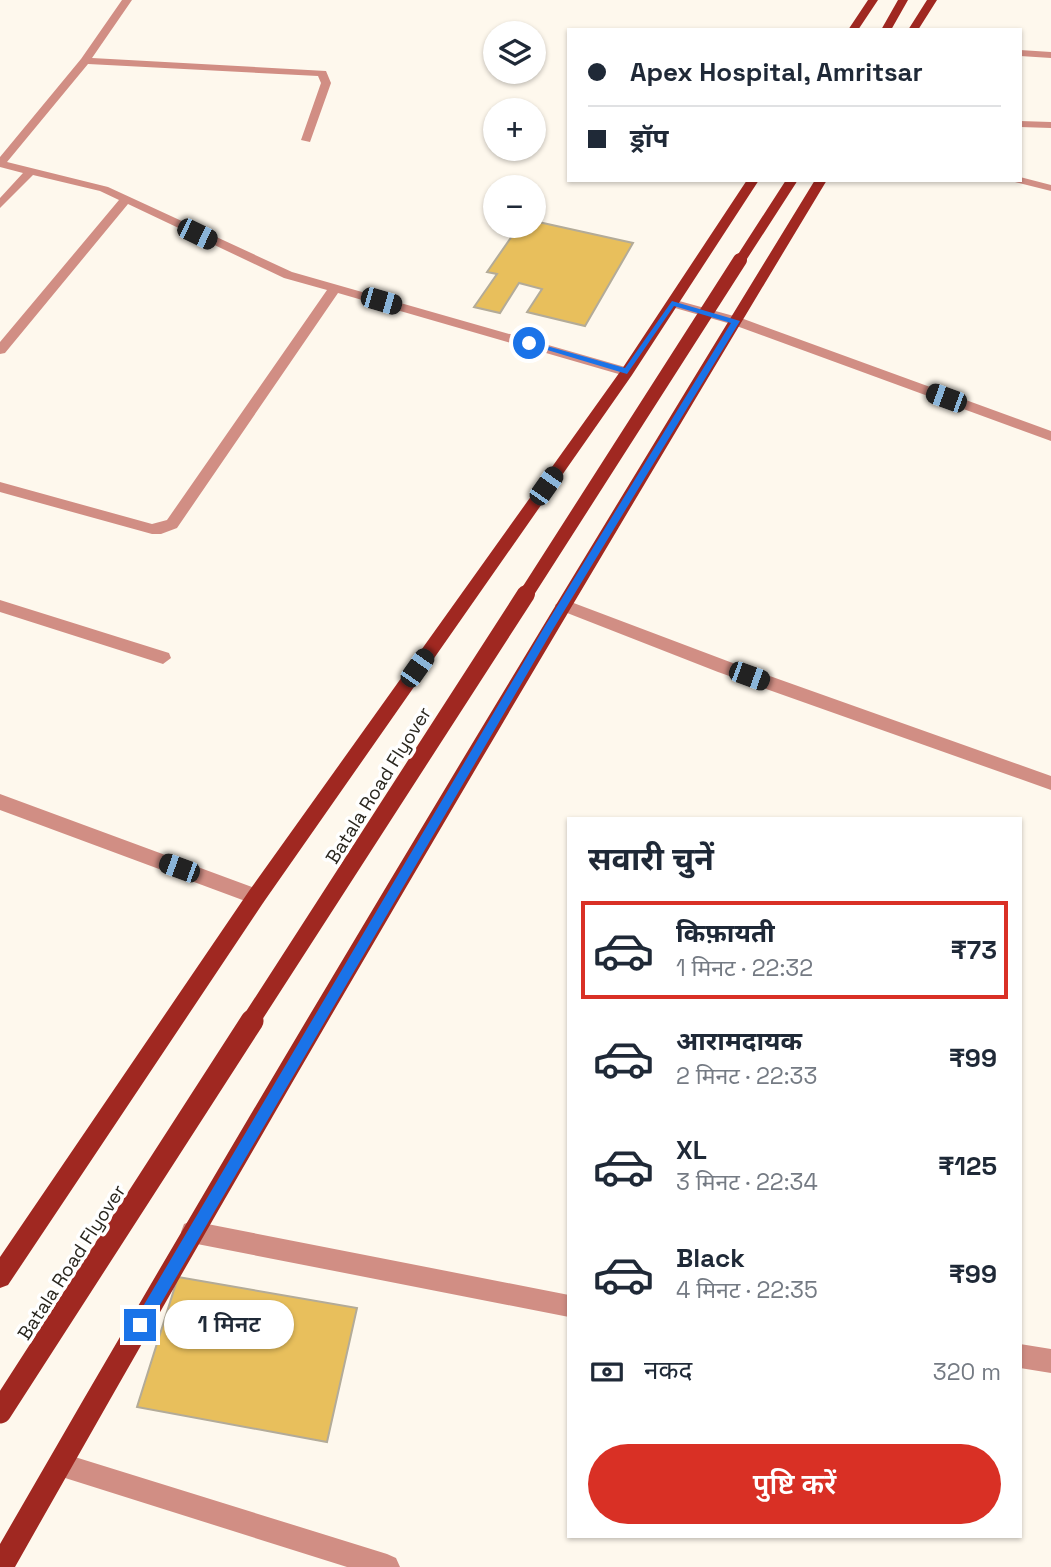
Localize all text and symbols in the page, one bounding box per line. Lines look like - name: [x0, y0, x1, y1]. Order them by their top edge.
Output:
- map controls: [483, 21, 546, 238]
- button: layers: [483, 21, 546, 84]
- text: Apex Hospital, Amritsar: [630, 55, 923, 89]
- button: +: [483, 98, 546, 161]
- text: ड्रॉप: [630, 121, 668, 155]
- button: −: [483, 175, 546, 238]
- car: [174, 215, 221, 253]
- car: [358, 285, 405, 317]
- route start: [513, 327, 545, 359]
- car: [923, 381, 970, 415]
- car: [526, 463, 567, 509]
- car: [397, 645, 438, 691]
- car: [726, 659, 773, 693]
- street label: Batala Road Flyover: [320, 702, 437, 868]
- text: सवारी चुनें: [588, 839, 714, 879]
- car: [156, 851, 203, 885]
- text: किफ़ायती: [676, 916, 775, 950]
- icon: car: [592, 919, 655, 982]
- text: ₹73: [951, 933, 997, 967]
- text: 1 मिनट · 22:32: [676, 953, 813, 983]
- text: आरामदायक: [676, 1024, 802, 1058]
- icon: car: [592, 1027, 655, 1090]
- text: ₹99: [949, 1041, 997, 1075]
- text: 2 मिनट · 22:33: [676, 1061, 817, 1091]
- text: XL: [676, 1133, 707, 1167]
- icon: car: [592, 1135, 655, 1198]
- text: ₹125: [938, 1149, 997, 1183]
- text: 3 मिनट · 22:34: [676, 1167, 818, 1197]
- street label: Batala Road Flyover: [12, 1180, 131, 1345]
- text: Black: [676, 1241, 745, 1275]
- icon: car: [592, 1243, 655, 1306]
- text: ₹99: [949, 1257, 997, 1291]
- text: 4 मिनट · 22:35: [676, 1275, 818, 1305]
- callout: 1 मिनट: [164, 1300, 294, 1350]
- route end: [124, 1309, 156, 1341]
- text: 1 मिनट: [198, 1309, 260, 1339]
- icon: cash: [588, 1353, 626, 1391]
- text: नकद: [644, 1353, 692, 1387]
- text: 320 m: [933, 1357, 1001, 1387]
- button: पुष्टि करें: [588, 1444, 1001, 1524]

